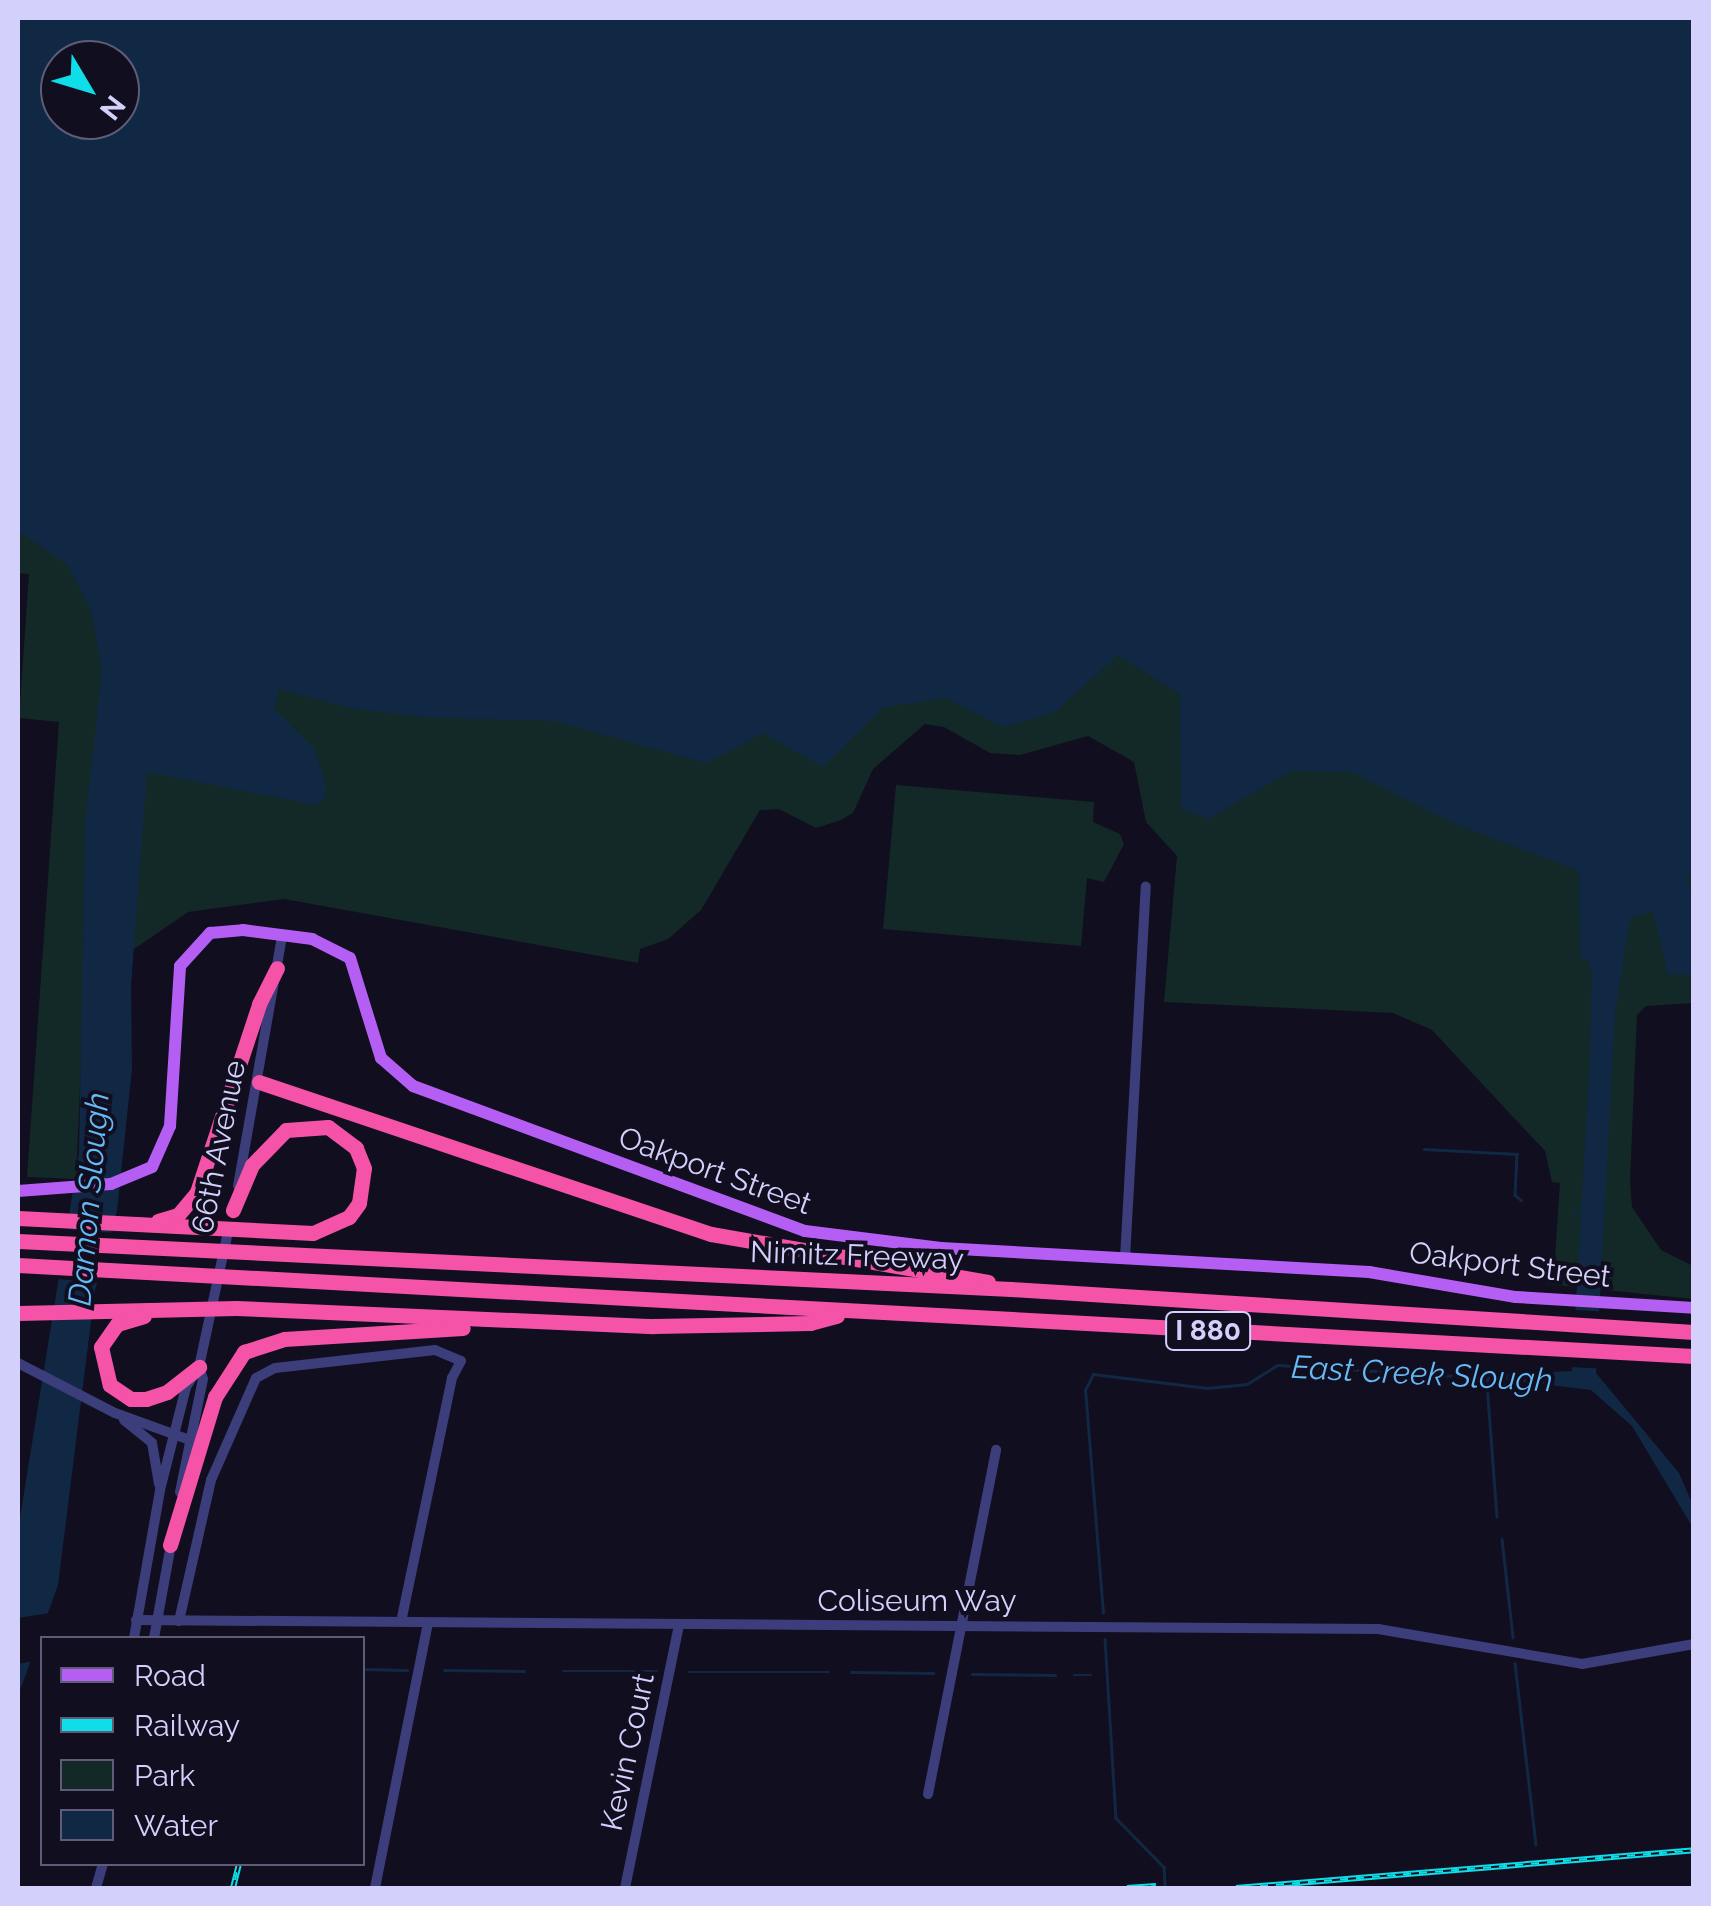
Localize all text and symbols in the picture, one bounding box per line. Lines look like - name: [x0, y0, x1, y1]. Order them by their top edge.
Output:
- north arrow: [40, 40, 140, 140]
- text: N: [93, 89, 132, 126]
- street label: 66th Avenue: [184, 1057, 254, 1237]
- water label: Damon Slough: [61, 1091, 117, 1307]
- street label: Oakport Street: [614, 1119, 816, 1223]
- street label: Nimitz Freeway: [750, 1234, 964, 1278]
- street label: Oakport Street: [1407, 1235, 1613, 1295]
- road number: I 880: [1163, 1308, 1253, 1354]
- water label: East Creek Slough: [1290, 1348, 1554, 1400]
- street label: Coliseum Way: [817, 1583, 1017, 1619]
- legend: [40, 1636, 365, 1866]
- text: Road: [134, 1658, 206, 1693]
- street label: Kevin Court: [594, 1670, 662, 1834]
- text: Railway: [134, 1708, 240, 1743]
- text: Park: [134, 1758, 195, 1793]
- text: Water: [134, 1808, 218, 1843]

